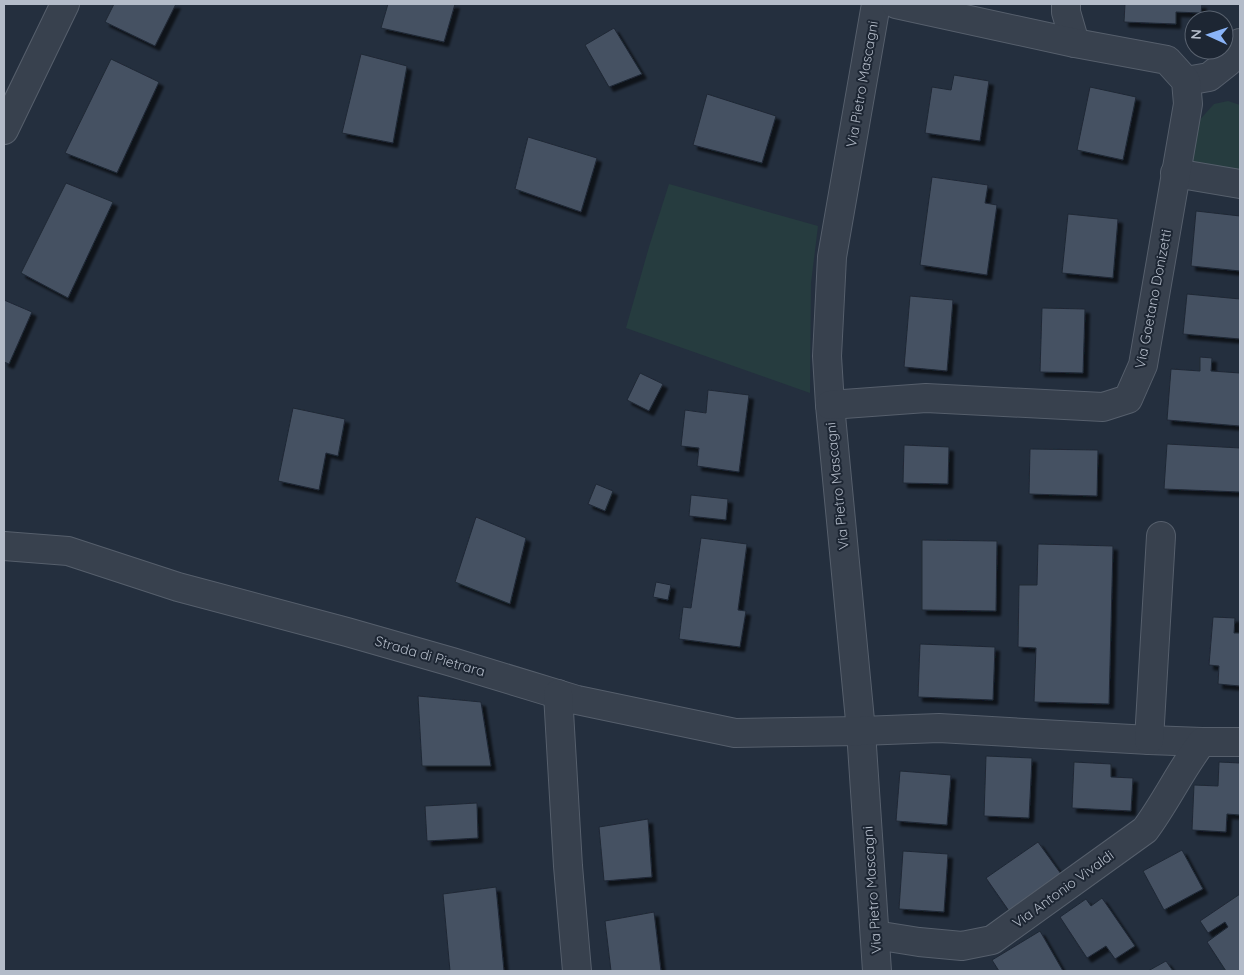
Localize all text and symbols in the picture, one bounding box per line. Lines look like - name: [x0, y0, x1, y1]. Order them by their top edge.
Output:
- north arrow: [1184, 10, 1234, 60]
- street label: Via Pietro Mascagni: [842, 19, 882, 149]
- text: N: [1187, 29, 1205, 40]
- street label: Via Gaetano Donizetti: [1131, 228, 1175, 370]
- street label: Via Pietro Mascagni: [821, 421, 853, 551]
- street label: Strada di Pietrara: [373, 632, 487, 680]
- street label: Via Pietro Mascagni: [859, 825, 885, 955]
- street label: Via Antonio Vivaldi: [1009, 846, 1117, 932]

